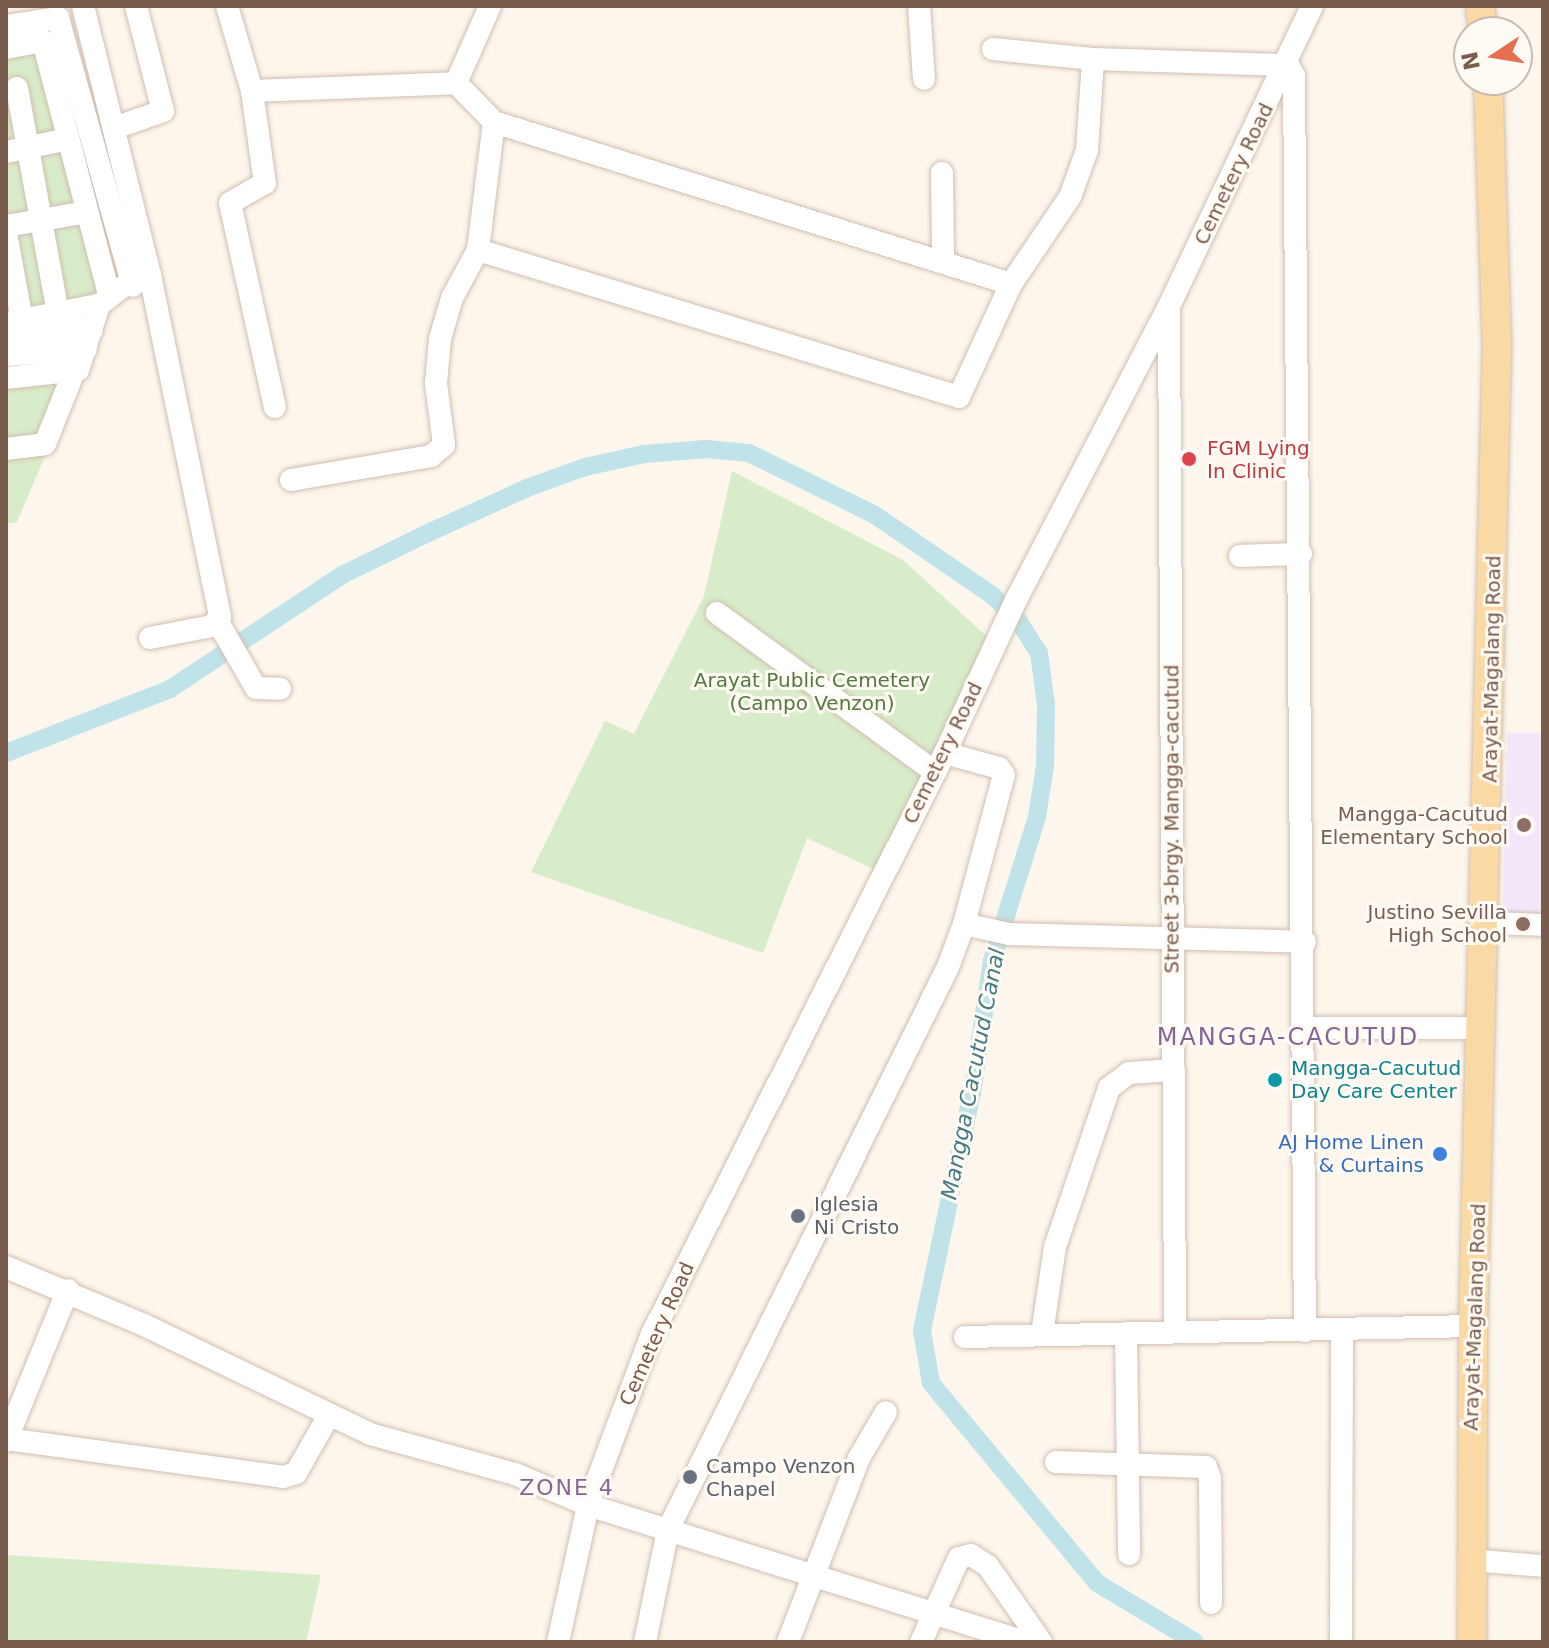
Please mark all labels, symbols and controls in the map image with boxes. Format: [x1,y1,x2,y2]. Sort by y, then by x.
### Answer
north arrow [1453,16,1533,96]
text: N [1457,49,1485,72]
street label: Cemetery Road [1189,99,1279,249]
place label: FGM Lying In Clinic [1207,436,1310,483]
marker: FGM Lying In Clinic [1178,448,1200,470]
street label: Arayat-Magalang Road [1478,555,1506,783]
street label: Street 3-brgy. Mangga-cacutud [1160,664,1184,974]
park label: Arayat Public Cemetery (Campo Venzon) [694,668,930,715]
street label: Cemetery Road [898,678,988,828]
place label: Mangga-Cacutud Elementary School [1320,802,1508,849]
marker: Mangga-Cacutud Elementary School [1515,816,1533,834]
place label: Justino Sevilla High School [1368,900,1507,947]
marker: Justino Sevilla High School [1514,915,1532,933]
water label: Mangga Cacutud Canal [936,946,1010,1202]
district label: MANGGA-CACUTUD [1157,1024,1419,1052]
place label: Mangga-Cacutud Day Care Center [1291,1056,1461,1103]
marker: Mangga-Cacutud Day Care Center [1266,1071,1284,1089]
place label: AJ Home Linen & Curtains [1278,1130,1424,1177]
marker: AJ Home Linen & Curtains [1431,1145,1449,1163]
place label: Iglesia Ni Cristo [814,1192,899,1239]
street label: Arayat-Magalang Road [1459,1203,1491,1431]
marker: Iglesia Ni Cristo [789,1207,807,1225]
street label: Cemetery Road [615,1258,699,1410]
place label: Campo Venzon Chapel [706,1454,856,1501]
marker: Campo Venzon Chapel [681,1468,699,1486]
district label: ZONE 4 [519,1475,615,1501]

